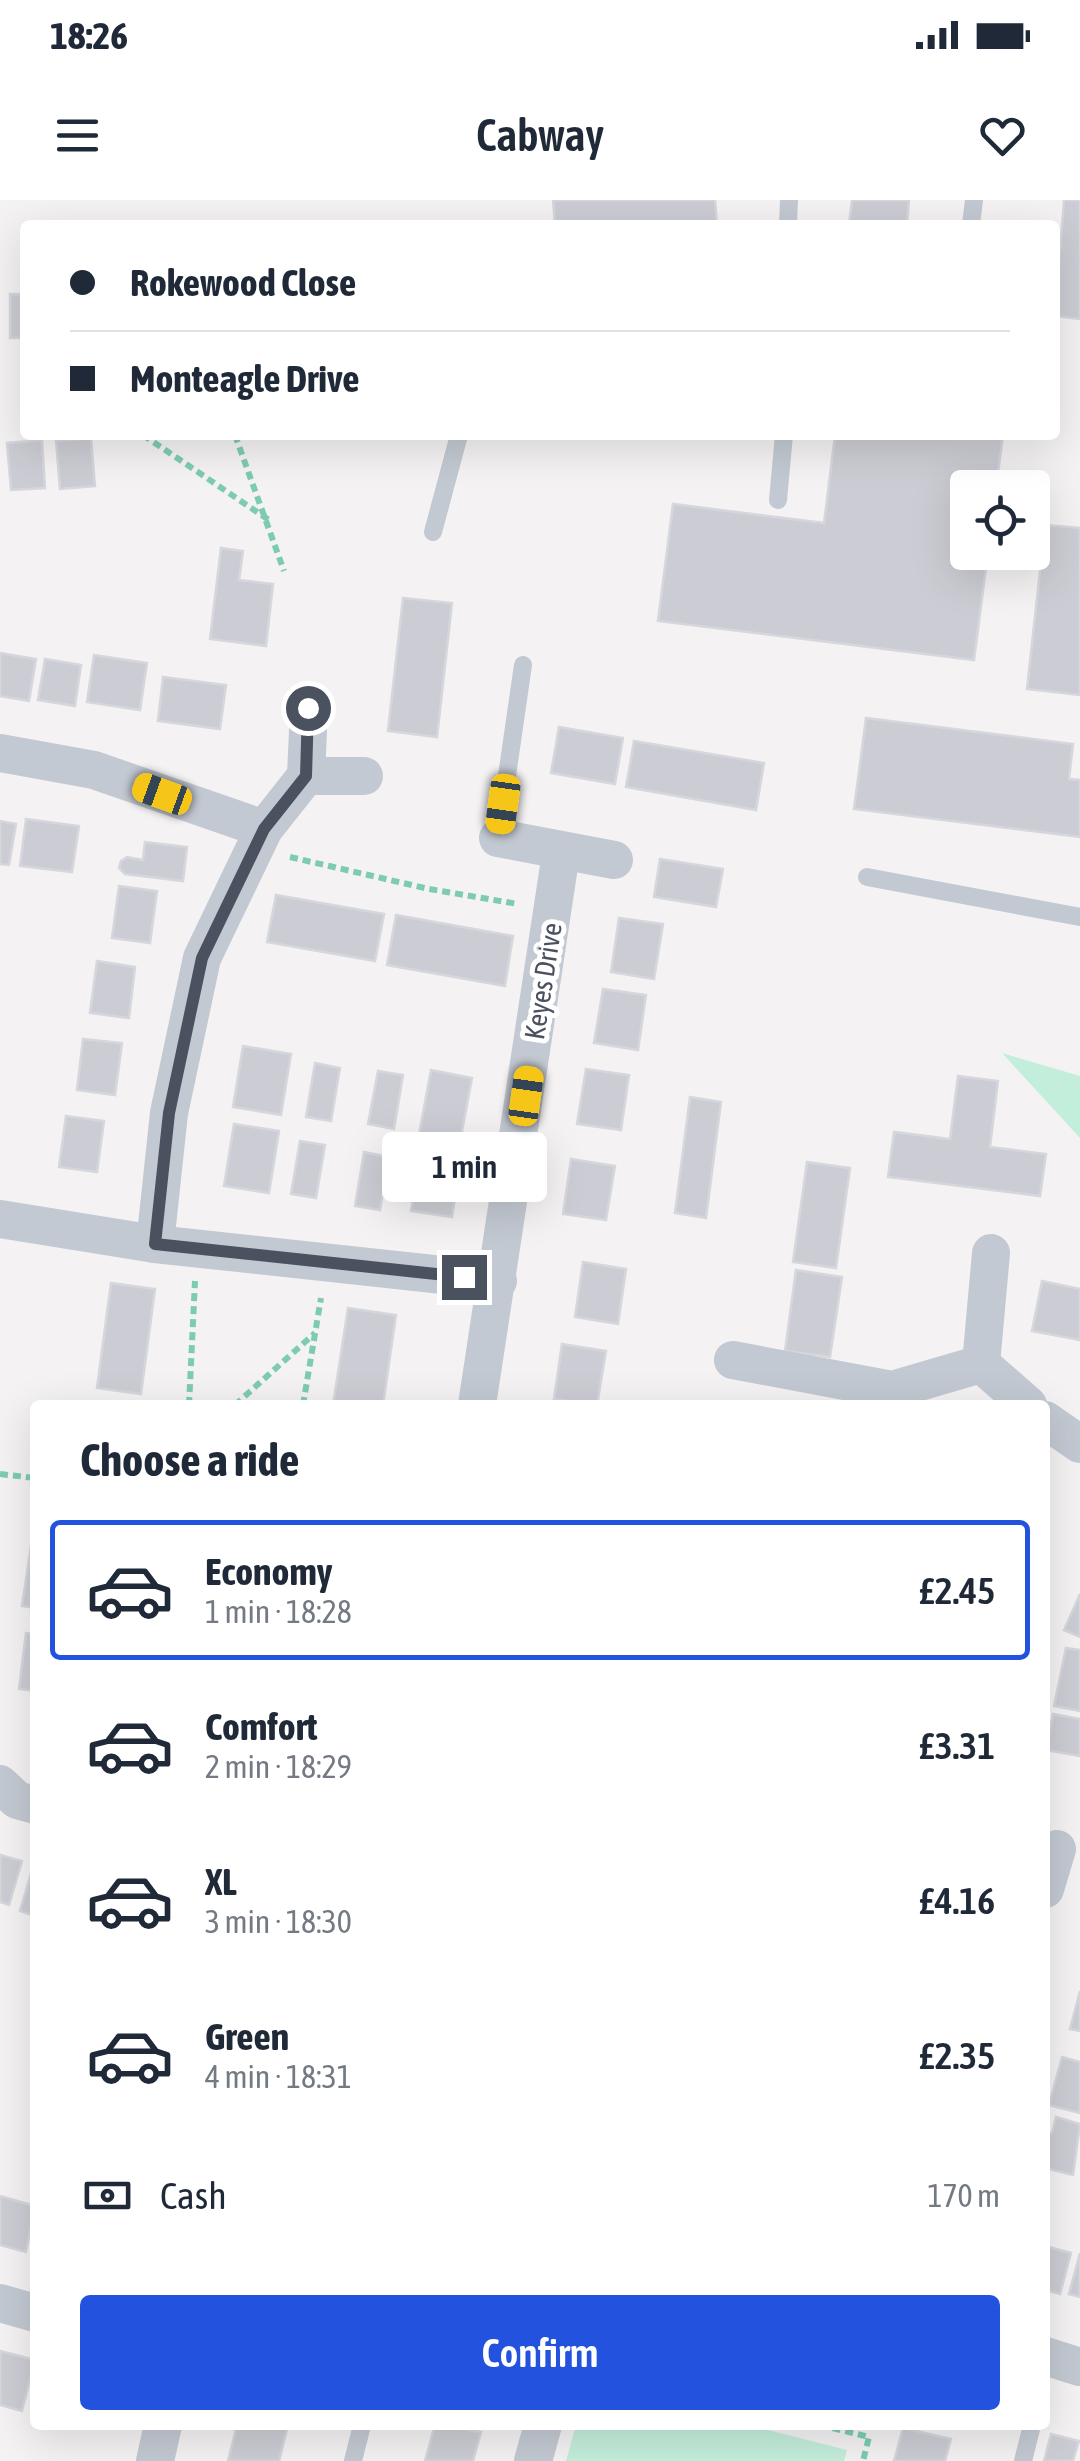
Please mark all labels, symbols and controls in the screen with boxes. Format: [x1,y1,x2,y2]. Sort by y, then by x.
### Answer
text: 18:26 [50,14,128,57]
icon: menu [50,108,105,163]
icon: heart [975,108,1030,163]
text: Cabway [476,109,604,161]
text: Rokewood Close [130,261,356,304]
text: Monteagle Drive [130,357,359,400]
map controls [950,470,1050,570]
button: locate [950,470,1050,570]
route start [286,686,331,731]
car [129,770,195,818]
car [484,772,522,836]
street label: Keyes Drive [518,920,568,1042]
car [507,1064,545,1128]
callout: 1 min [382,1132,546,1202]
text: 1 min [432,1148,497,1185]
route end [442,1255,487,1300]
text: Choose a ride [80,1434,299,1486]
icon: car [85,1545,175,1635]
text: Economy [205,1550,332,1593]
text: £2.45 [919,1569,995,1612]
text: 1 min · 18:28 [205,1593,352,1630]
icon: car [85,1700,175,1790]
text: Comfort [205,1705,317,1748]
text: £3.31 [919,1724,995,1767]
text: 2 min · 18:29 [205,1748,352,1785]
icon: car [85,1855,175,1945]
text: XL [205,1860,237,1903]
text: £4.16 [919,1879,995,1922]
text: 3 min · 18:30 [205,1903,352,1940]
icon: car [85,2010,175,2100]
text: Green [205,2015,289,2058]
text: £2.35 [919,2034,995,2077]
text: 4 min · 18:31 [205,2058,352,2095]
icon: cash [80,2168,135,2223]
text: Cash [160,2174,227,2217]
text: 170 m [927,2177,1000,2214]
button: Confirm [80,2295,1000,2410]

